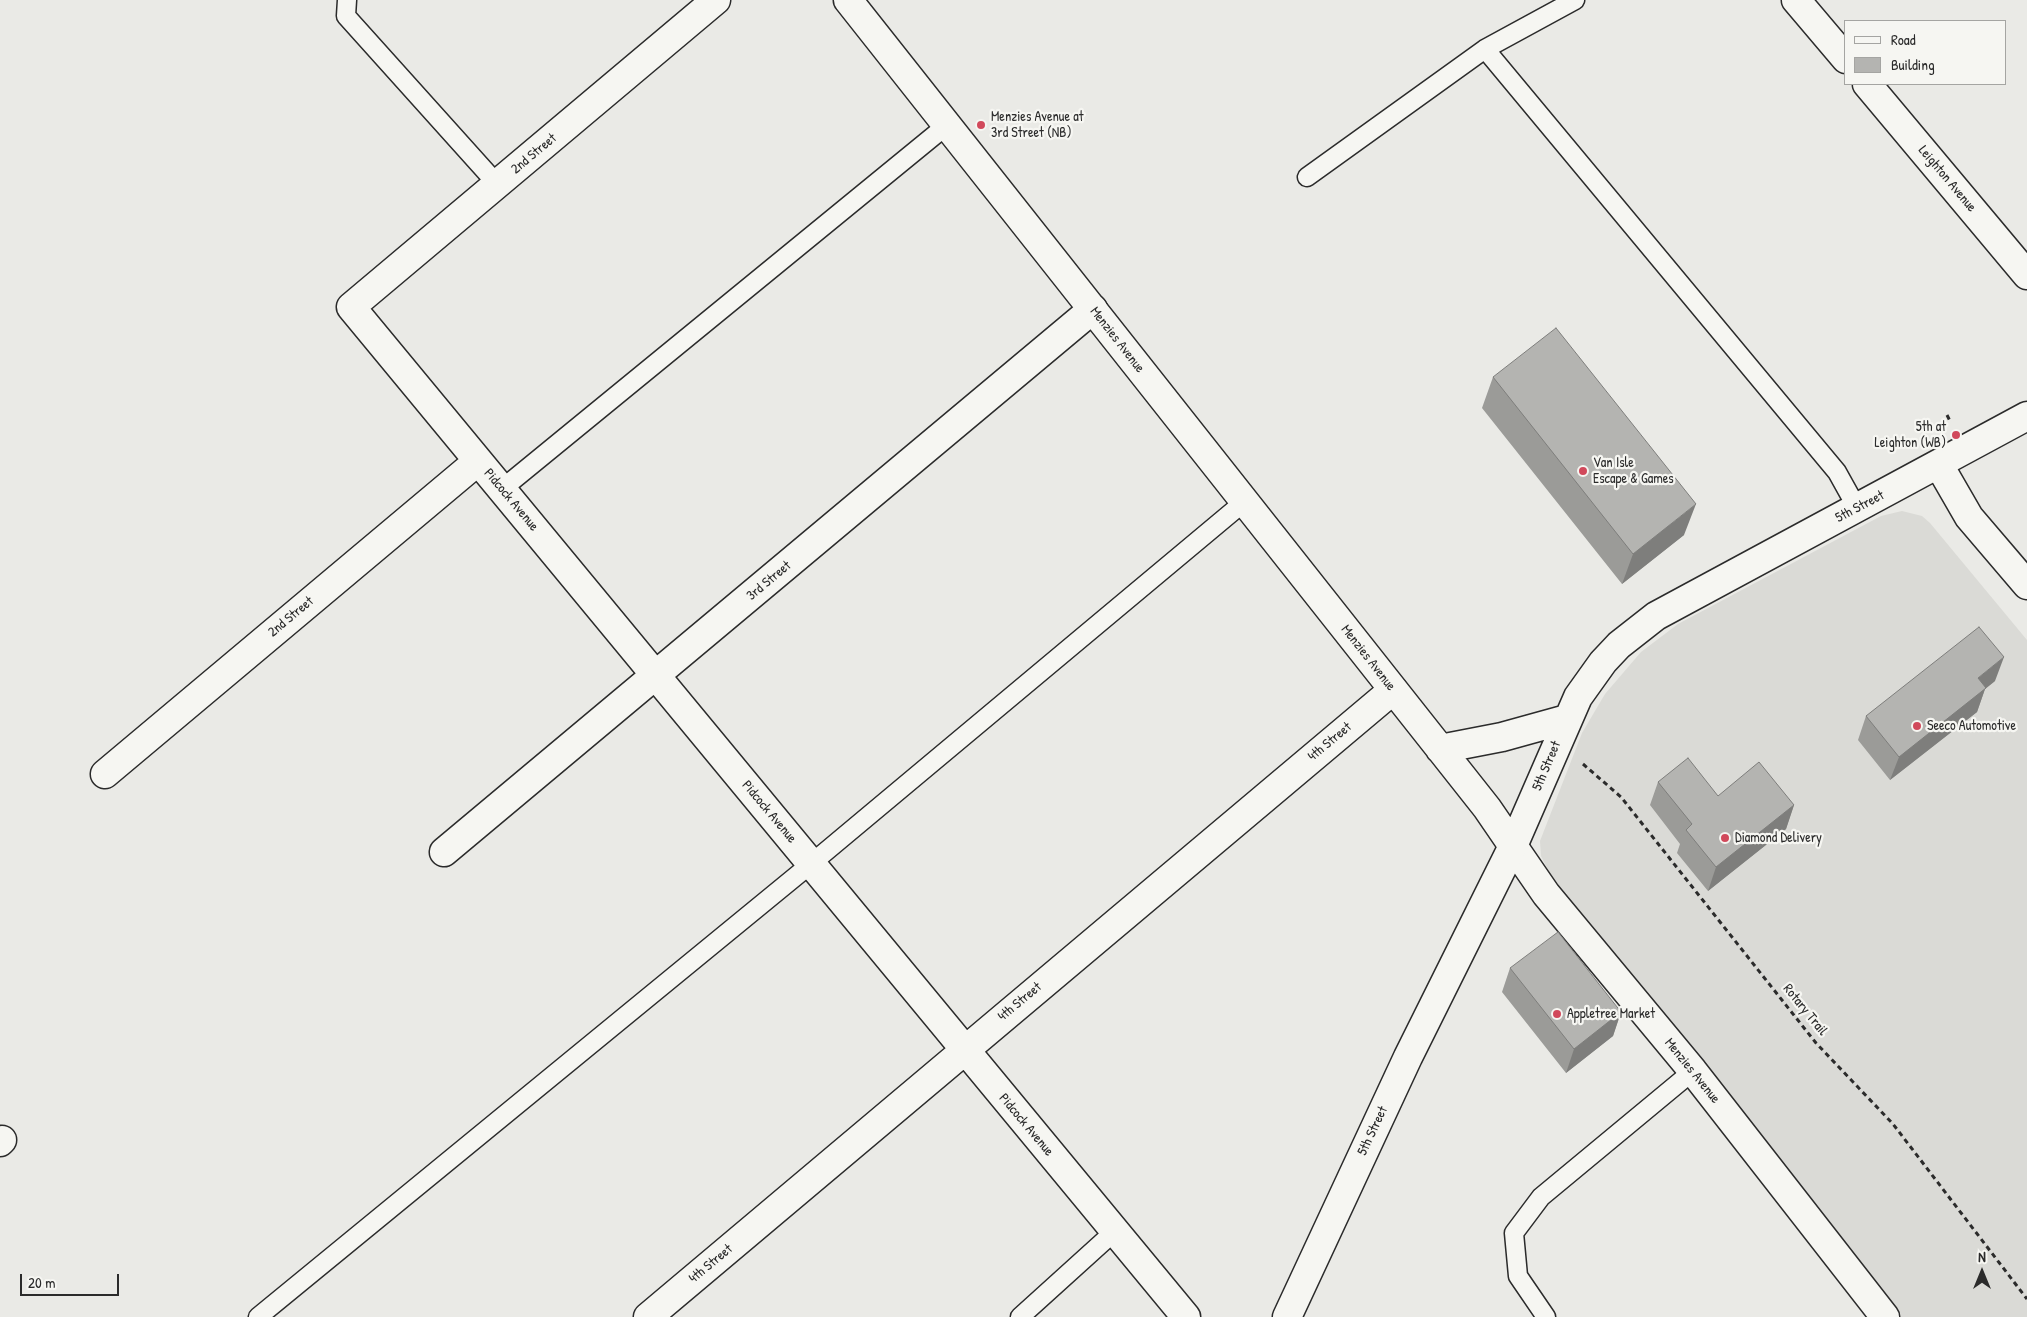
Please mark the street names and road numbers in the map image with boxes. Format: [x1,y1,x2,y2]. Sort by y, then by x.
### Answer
street label: 2nd Street [508,130,560,178]
street label: Leighton Avenue [1914,142,1980,216]
street label: Menzies Avenue [1086,304,1148,376]
street label: Pidcock Avenue [480,465,542,535]
street label: 5th Street [1833,487,1887,527]
street label: 3rd Street [743,558,795,604]
street label: 2nd Street [265,593,317,641]
street label: Menzies Avenue [1337,622,1399,694]
street label: 4th Street [1305,719,1355,765]
street label: 5th Street [1529,739,1565,793]
street label: Pidcock Avenue [738,777,800,847]
street label: 4th Street [995,979,1045,1025]
street label: Rotary Trail [1779,981,1831,1039]
street label: Menzies Avenue [1661,1035,1723,1107]
street label: Pidcock Avenue [995,1090,1057,1160]
street label: 5th Street [1354,1104,1392,1158]
street label: 4th Street [686,1241,736,1287]

